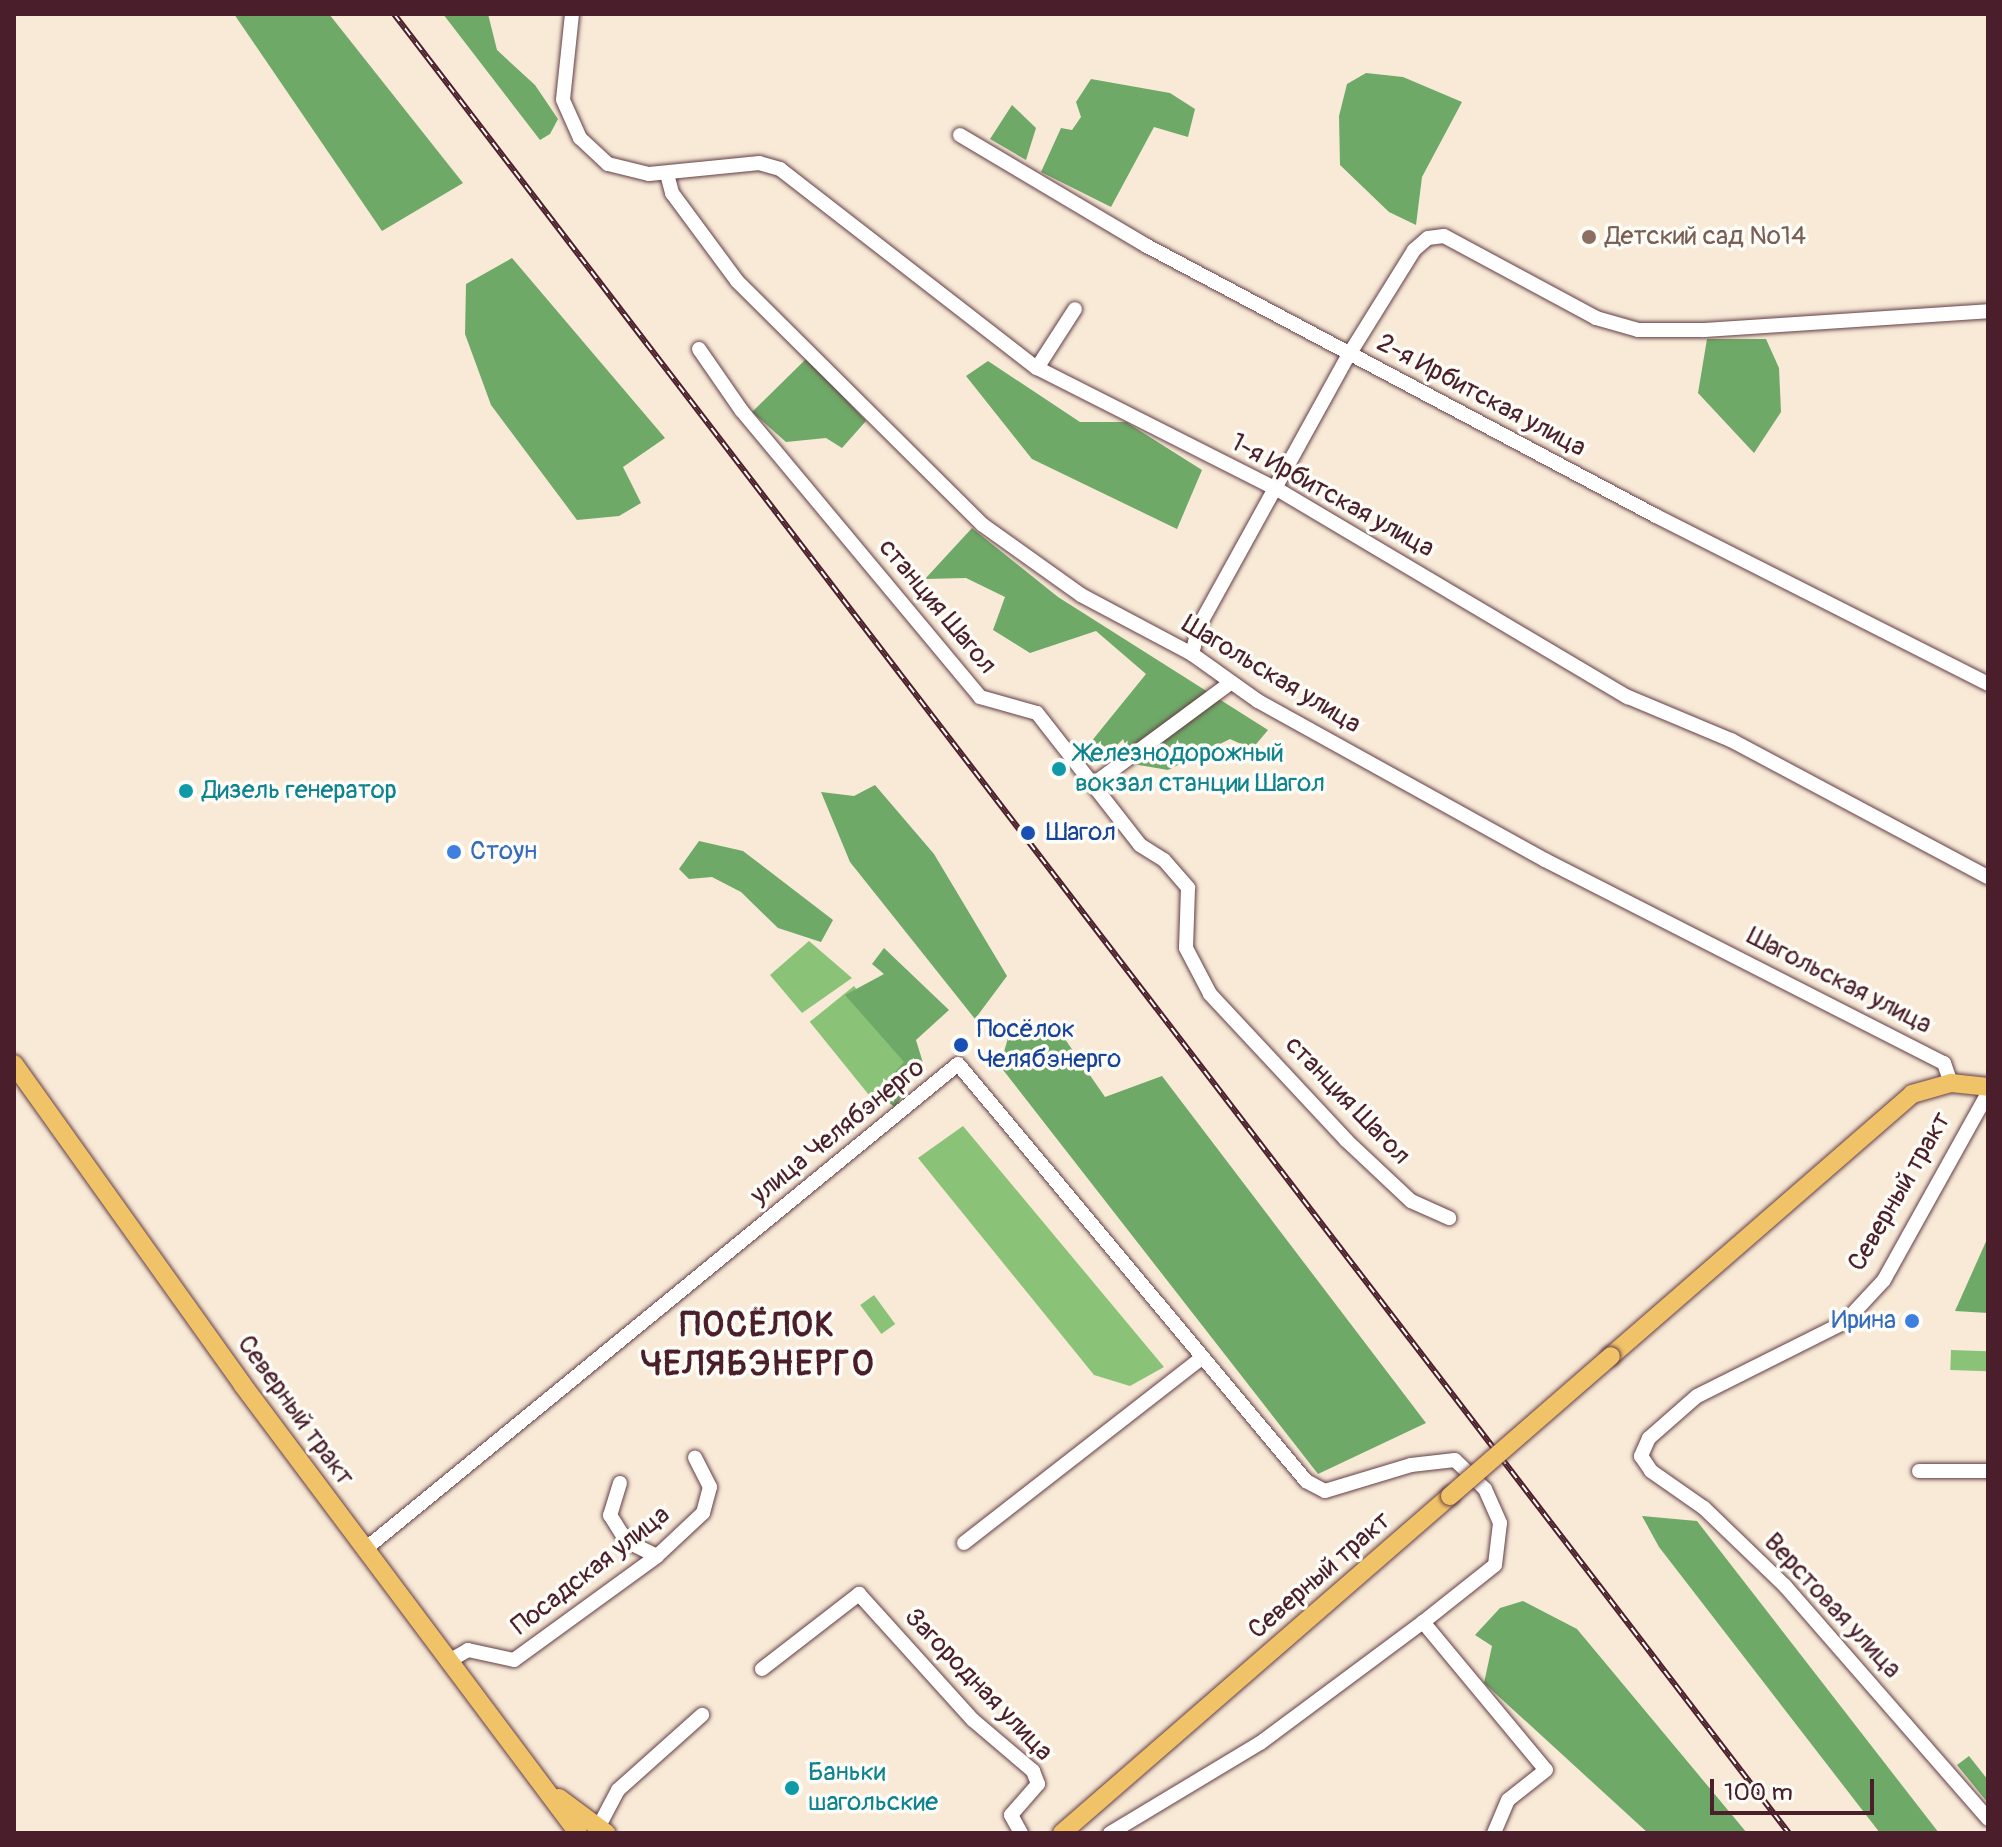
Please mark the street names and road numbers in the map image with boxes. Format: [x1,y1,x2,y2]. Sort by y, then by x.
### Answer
street label: 2-я Ирбитская улица [1371,328,1591,464]
street label: 1-я Ирбитская улица [1225,427,1439,565]
street label: станция Шагол [872,533,1002,681]
street label: Шагольская улица [1176,609,1366,741]
street label: Шагольская улица [1741,921,1937,1041]
street label: станция Шагол [1278,1030,1416,1172]
street label: улица Челябэнерго [745,1052,931,1212]
street label: Северный тракт [1842,1107,1958,1277]
street label: Северный тракт [230,1330,360,1492]
street label: Посадская улица [506,1500,676,1642]
street label: Северный тракт [1242,1506,1398,1646]
street label: Верстовая улица [1757,1527,1907,1685]
street label: Загородная улица [897,1602,1059,1768]

